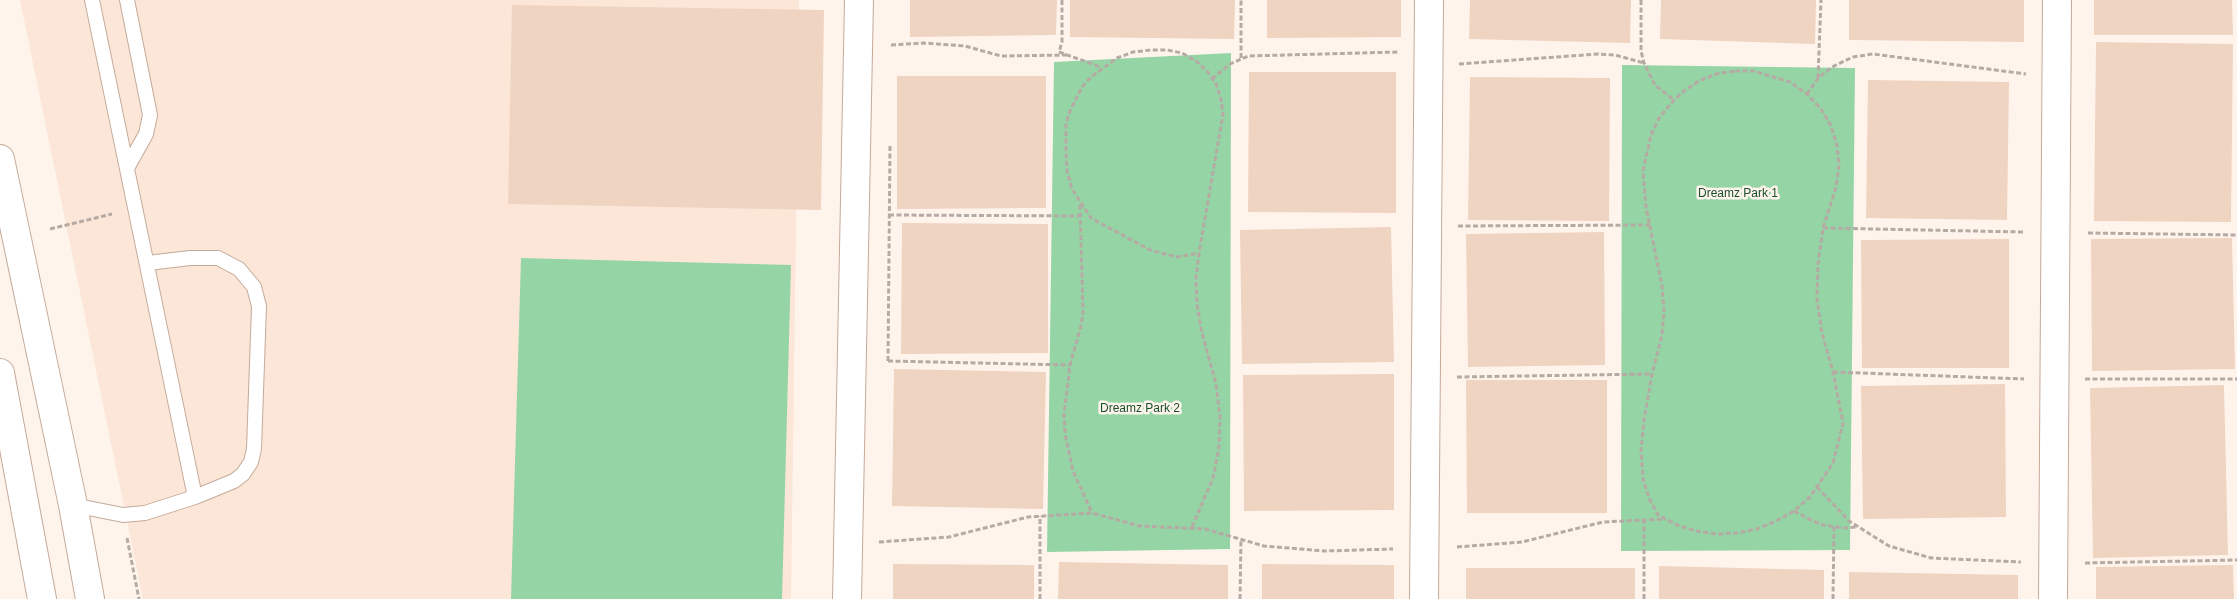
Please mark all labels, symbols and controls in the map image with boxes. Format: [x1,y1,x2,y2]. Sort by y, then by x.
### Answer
park label: Dreamz Park 1 [1698,187,1778,201]
park label: Dreamz Park 2 [1100,402,1180,416]

